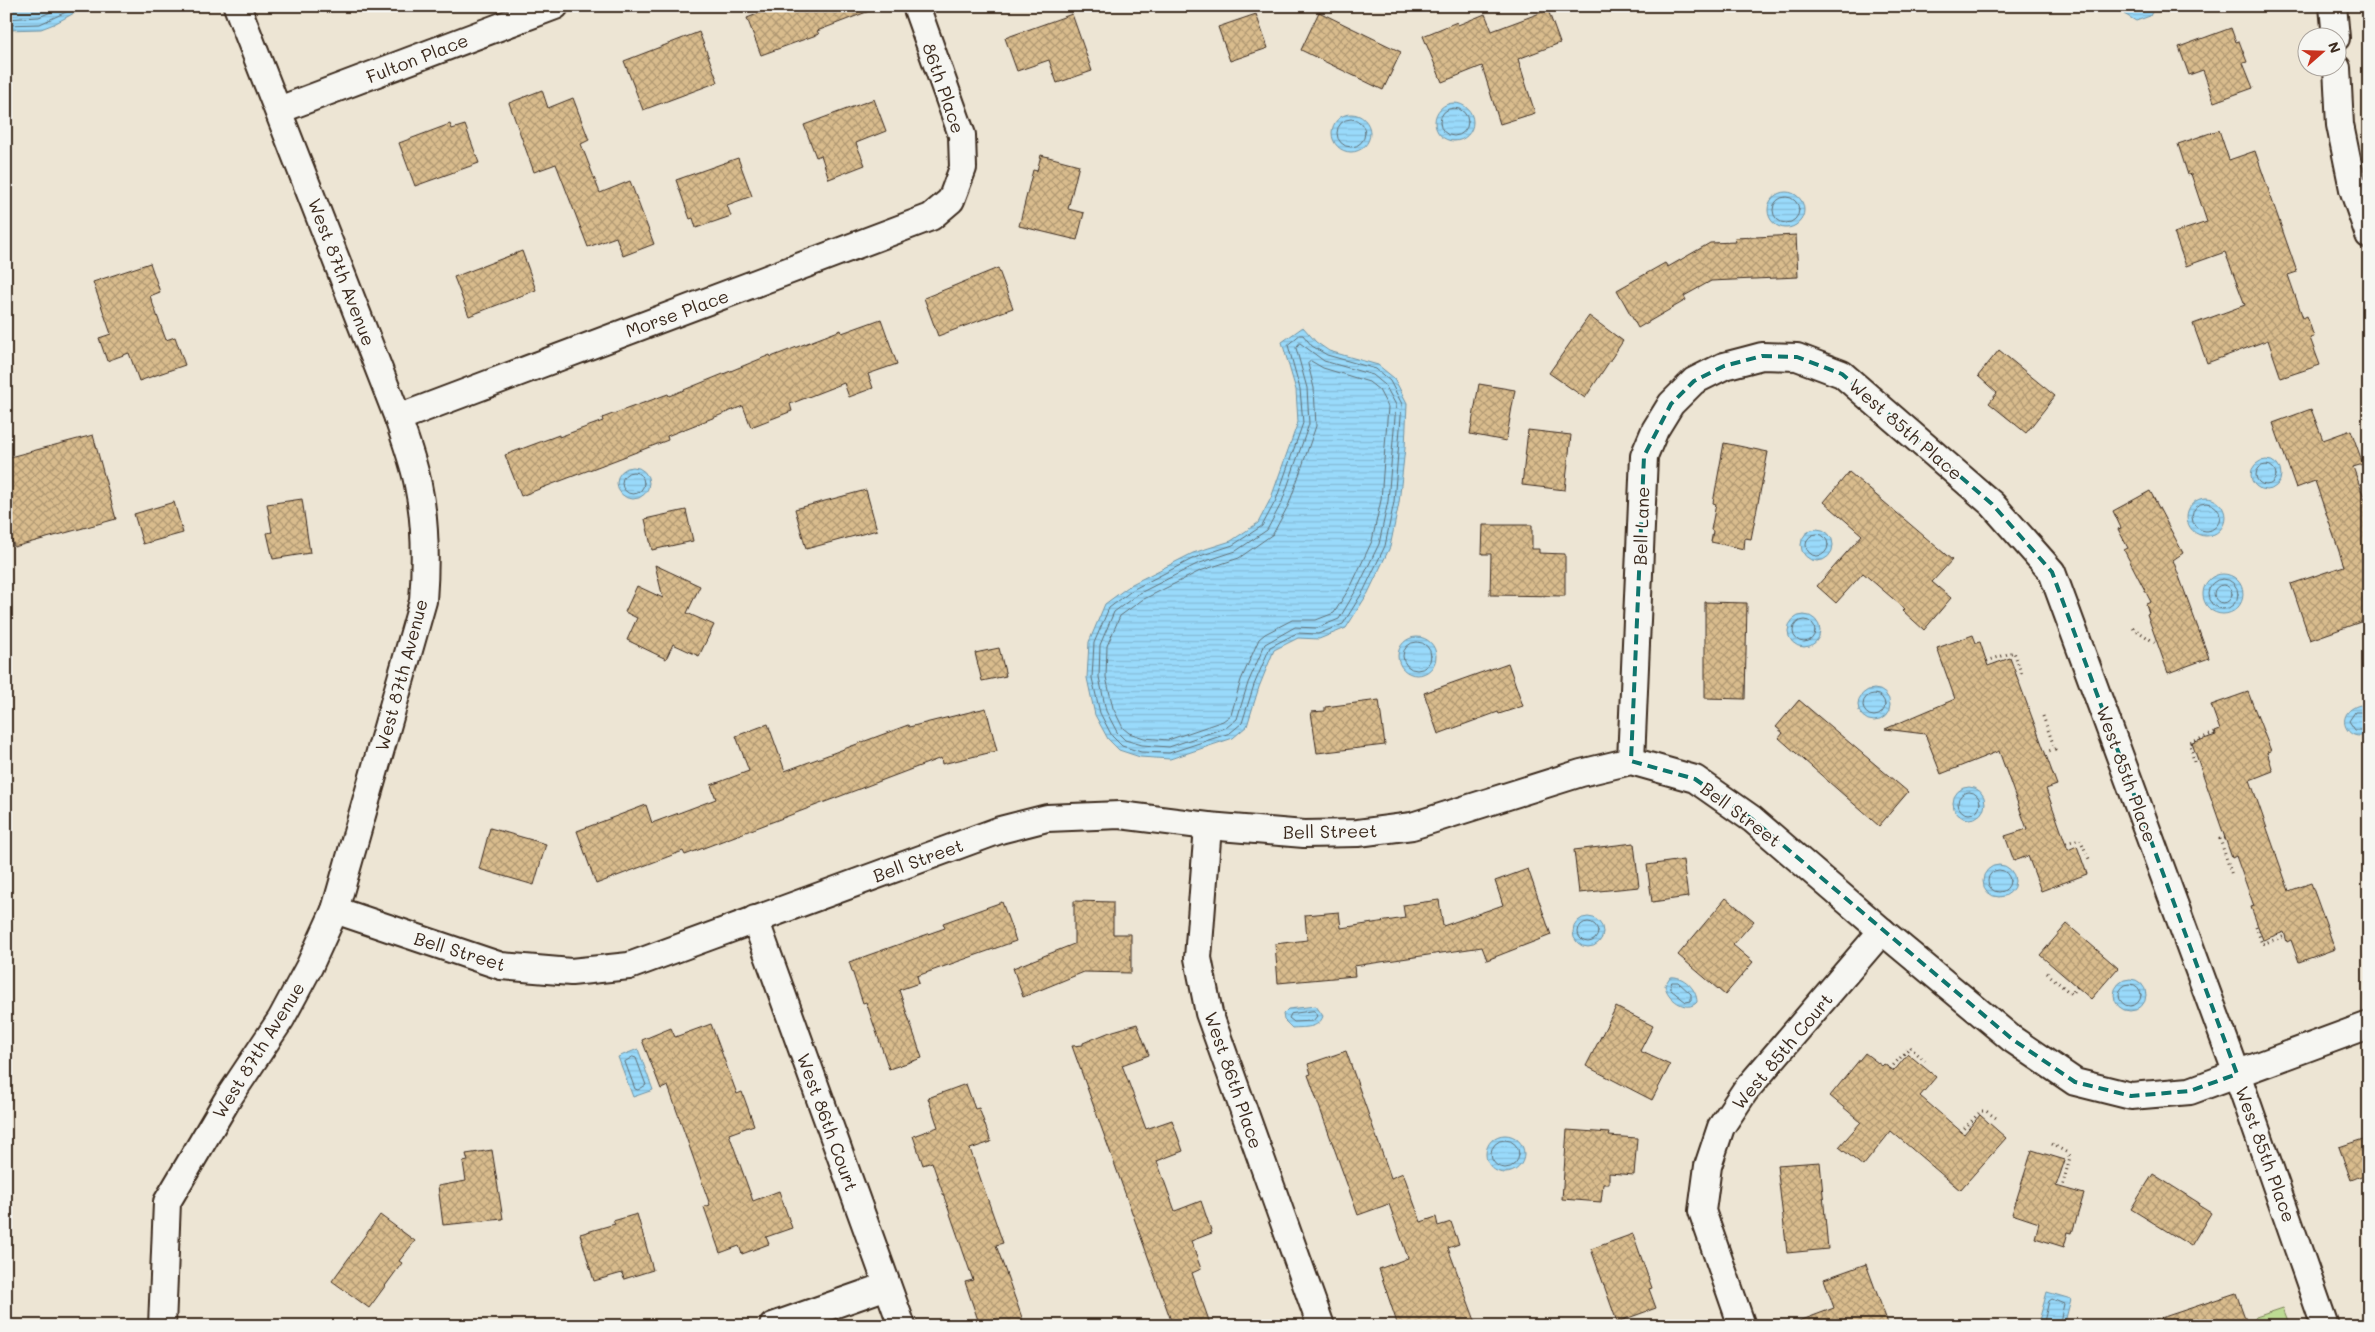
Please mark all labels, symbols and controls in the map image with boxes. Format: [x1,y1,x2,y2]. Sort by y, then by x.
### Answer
street label: Fulton Place [363,28,471,88]
north arrow [2298,28,2348,78]
text: N [2324,39,2345,56]
street label: 86th Place [917,40,971,136]
street label: West 87th Avenue [303,195,381,349]
street label: Morse Place [622,283,732,343]
street label: West 85th Place [1844,373,1968,485]
street label: Bell Lane [1628,486,1654,566]
street label: West 87th Avenue [369,596,433,754]
street label: West 85th Place [2091,703,2163,845]
street label: Bell Street [1696,776,1786,852]
street label: Bell Street [1283,818,1377,844]
street label: Bell Street [870,833,966,887]
street label: Bell Street [411,926,509,976]
street label: West 87th Avenue [206,977,310,1123]
street label: West 85th Court [1726,988,1838,1114]
street label: West 86th Place [1199,1008,1269,1152]
street label: West 86th Court [792,1050,864,1194]
street label: West 85th Place [2230,1083,2302,1225]

